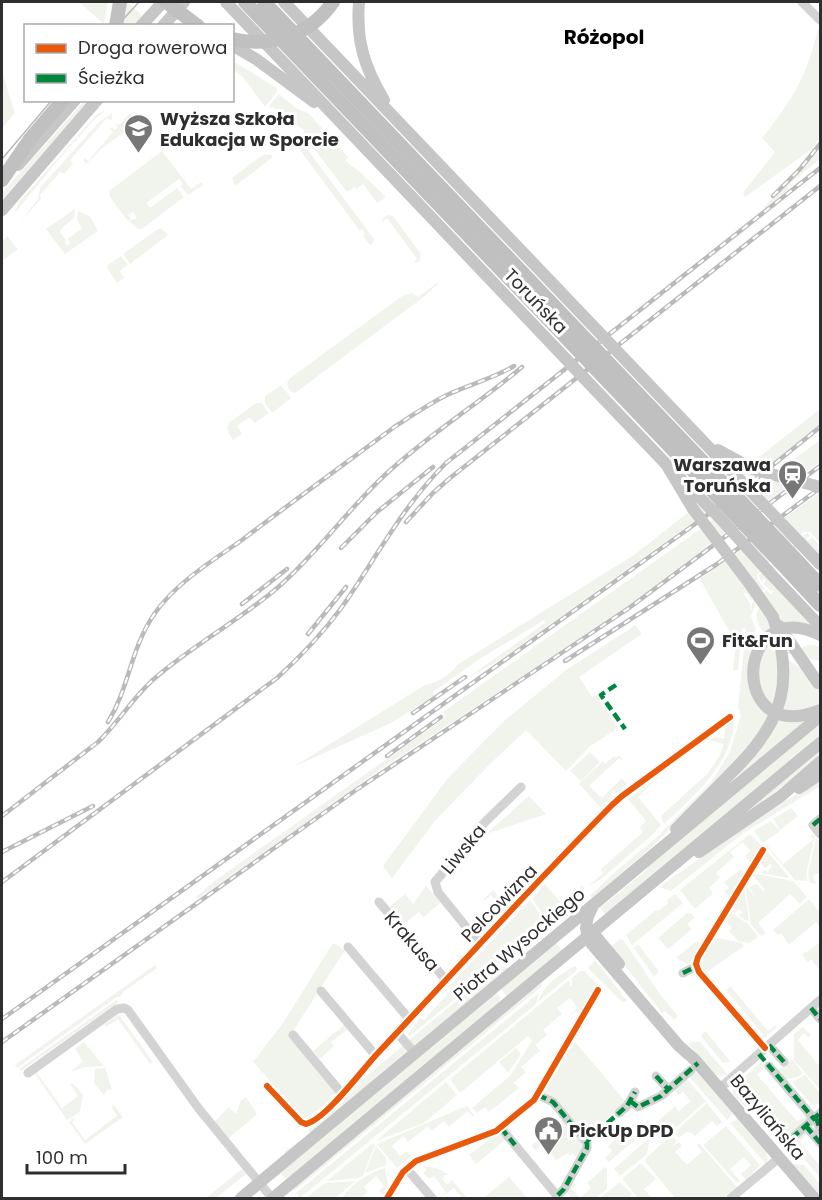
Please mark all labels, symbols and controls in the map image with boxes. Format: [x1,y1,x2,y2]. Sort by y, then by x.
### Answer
district label: Różopol [564,23,644,51]
legend [24,24,234,102]
text: Droga rowerowa [78,35,227,60]
text: Ścieżka [78,65,145,90]
place label: Wyższa Szkoła Edukacja w Sporcie [160,106,339,152]
school or university icon: Wyższa Szkoła Edukacja w Sporcie [123,112,155,154]
street label: Toruńska [499,263,573,339]
place label: Warszawa Toruńska [673,452,771,498]
station icon: Warszawa Toruńska [776,458,808,500]
sports icon: Fit&Fun [685,624,717,666]
place label: Fit&Fun [722,628,793,653]
street label: Liwska [435,819,491,879]
street label: Pelcowizna [455,859,543,947]
street label: Piotra Wysockiego [448,881,590,1007]
street label: Krakusa [379,906,445,976]
street label: Bazyliańska [725,1069,811,1165]
public building icon: PickUp DPD [532,1114,564,1156]
place label: PickUp DPD [569,1118,674,1143]
scale bar [27,1137,124,1175]
text: 100 m [36,1145,88,1170]

